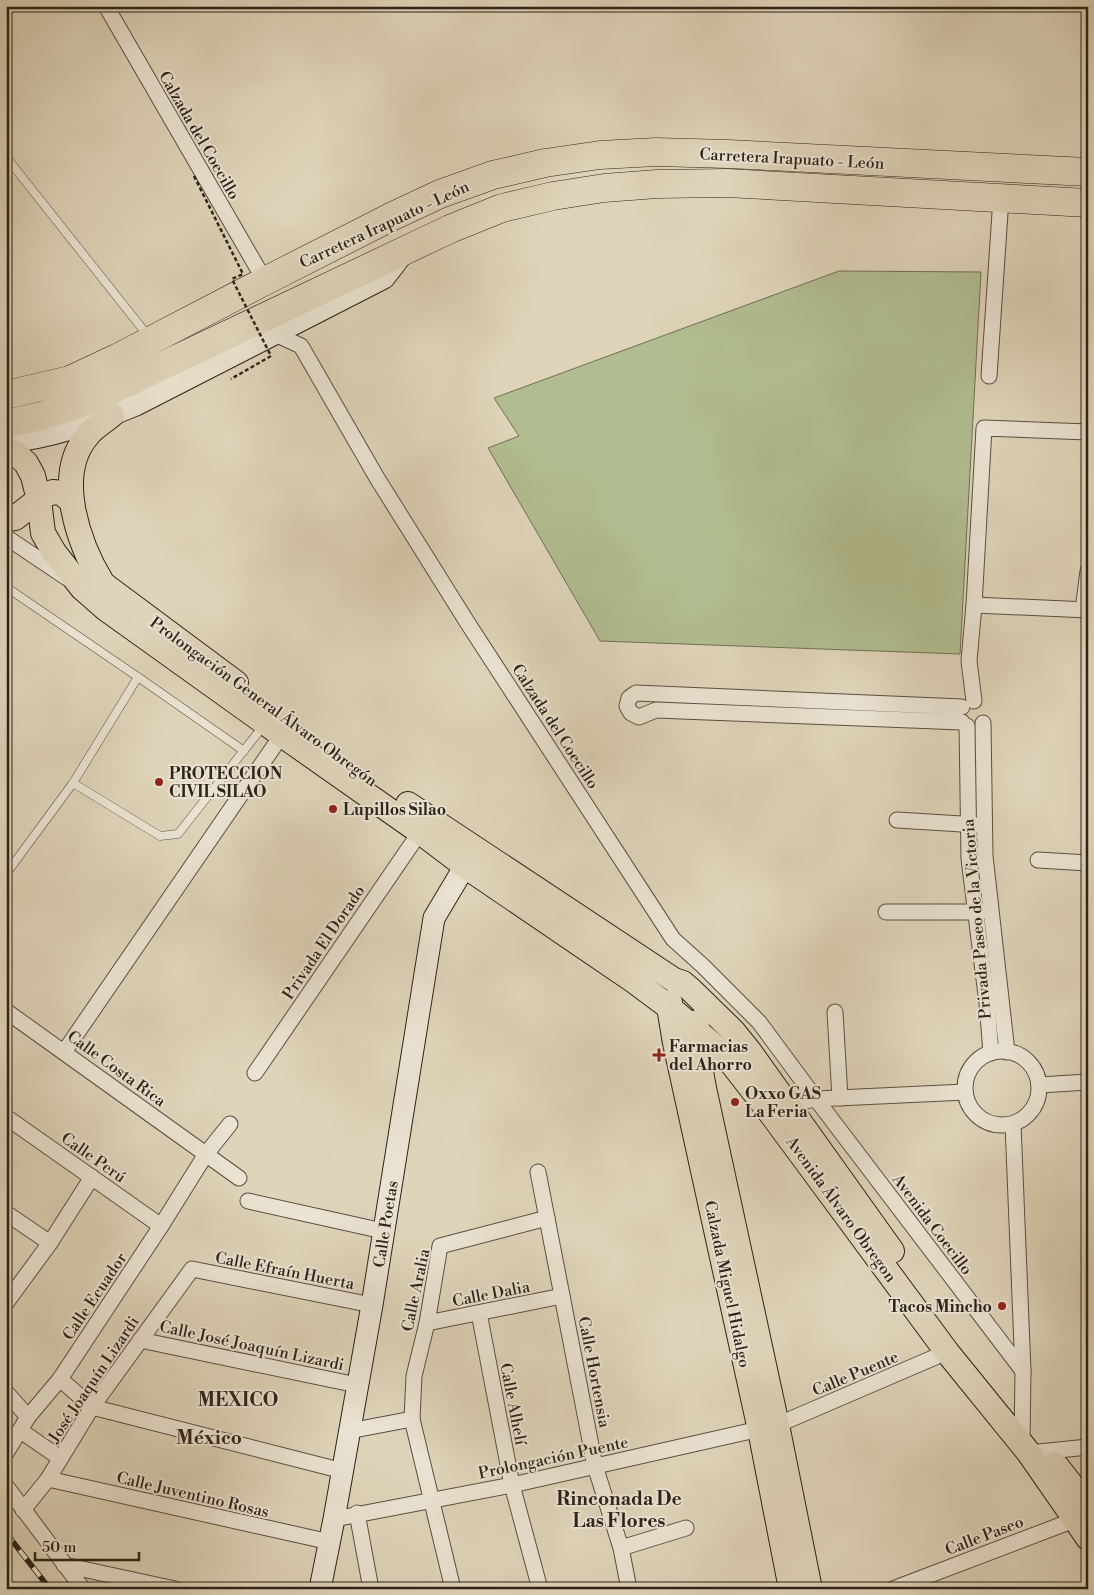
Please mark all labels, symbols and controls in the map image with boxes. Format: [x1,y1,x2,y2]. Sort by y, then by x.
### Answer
street label: Calzada del Coecillo [154,68,244,203]
street label: Carretera Irapuato - León [699,144,885,174]
street label: Carretera Irapuato - León [296,177,473,273]
street label: Prolongación General Álvaro Obregón [146,611,383,791]
street label: Calzada del Coecillo [507,660,603,793]
place label: PROTECCION CIVIL SILAO [169,764,283,802]
marker: PROTECCION CIVIL SILAO [153,776,165,788]
place label: Lupillos Silao [343,800,446,820]
marker: Lupillos Silao [327,803,339,815]
street label: Privada Paseo de la Victoria [958,817,996,1020]
street label: Privada El Dorado [278,882,369,1003]
street label: Calle Costa Rica [63,1026,170,1112]
place label: Farmacias del Ahorro [669,1037,752,1075]
marker: Farmacias del Ahorro [653,1049,665,1061]
place label: Oxxo GAS La Feria [745,1084,821,1122]
marker: Oxxo GAS La Feria [729,1096,741,1108]
street label: Calle Perú [57,1128,130,1187]
street label: Avenida Álvaro Obregon [781,1131,903,1287]
street label: Avenida Coecillo [887,1169,977,1279]
street label: Calle Poetas [369,1179,403,1269]
street label: Calzada Miguel Hidalgo [700,1199,755,1370]
street label: Calle Aralia [397,1246,435,1333]
street label: Calle Efraín Huerta [214,1248,357,1294]
street label: Calle Ecuador [58,1249,131,1344]
street label: Calle Dalia [451,1276,533,1311]
place label: Tacos Mincho [888,1297,992,1317]
marker: Tacos Mincho [996,1300,1008,1312]
street label: José Joaquín Lizardi [44,1313,144,1447]
street label: Calle Hortensia [573,1315,615,1430]
street label: Calle José Joaquín Lizardi [158,1317,346,1375]
street label: Calle Puente [809,1347,901,1401]
street label: Calle Alhelí [495,1361,531,1448]
district label: MEXICO [198,1388,278,1412]
district label: México [176,1426,242,1450]
street label: Prolongación Puente [476,1432,630,1484]
street label: Calle Juventino Rosas [115,1468,271,1522]
district label: Rinconada De Las Flores [556,1487,682,1533]
street label: Calle Paseo [942,1512,1026,1560]
scale bar [35,1530,139,1562]
text: 50 m [42,1538,76,1557]

